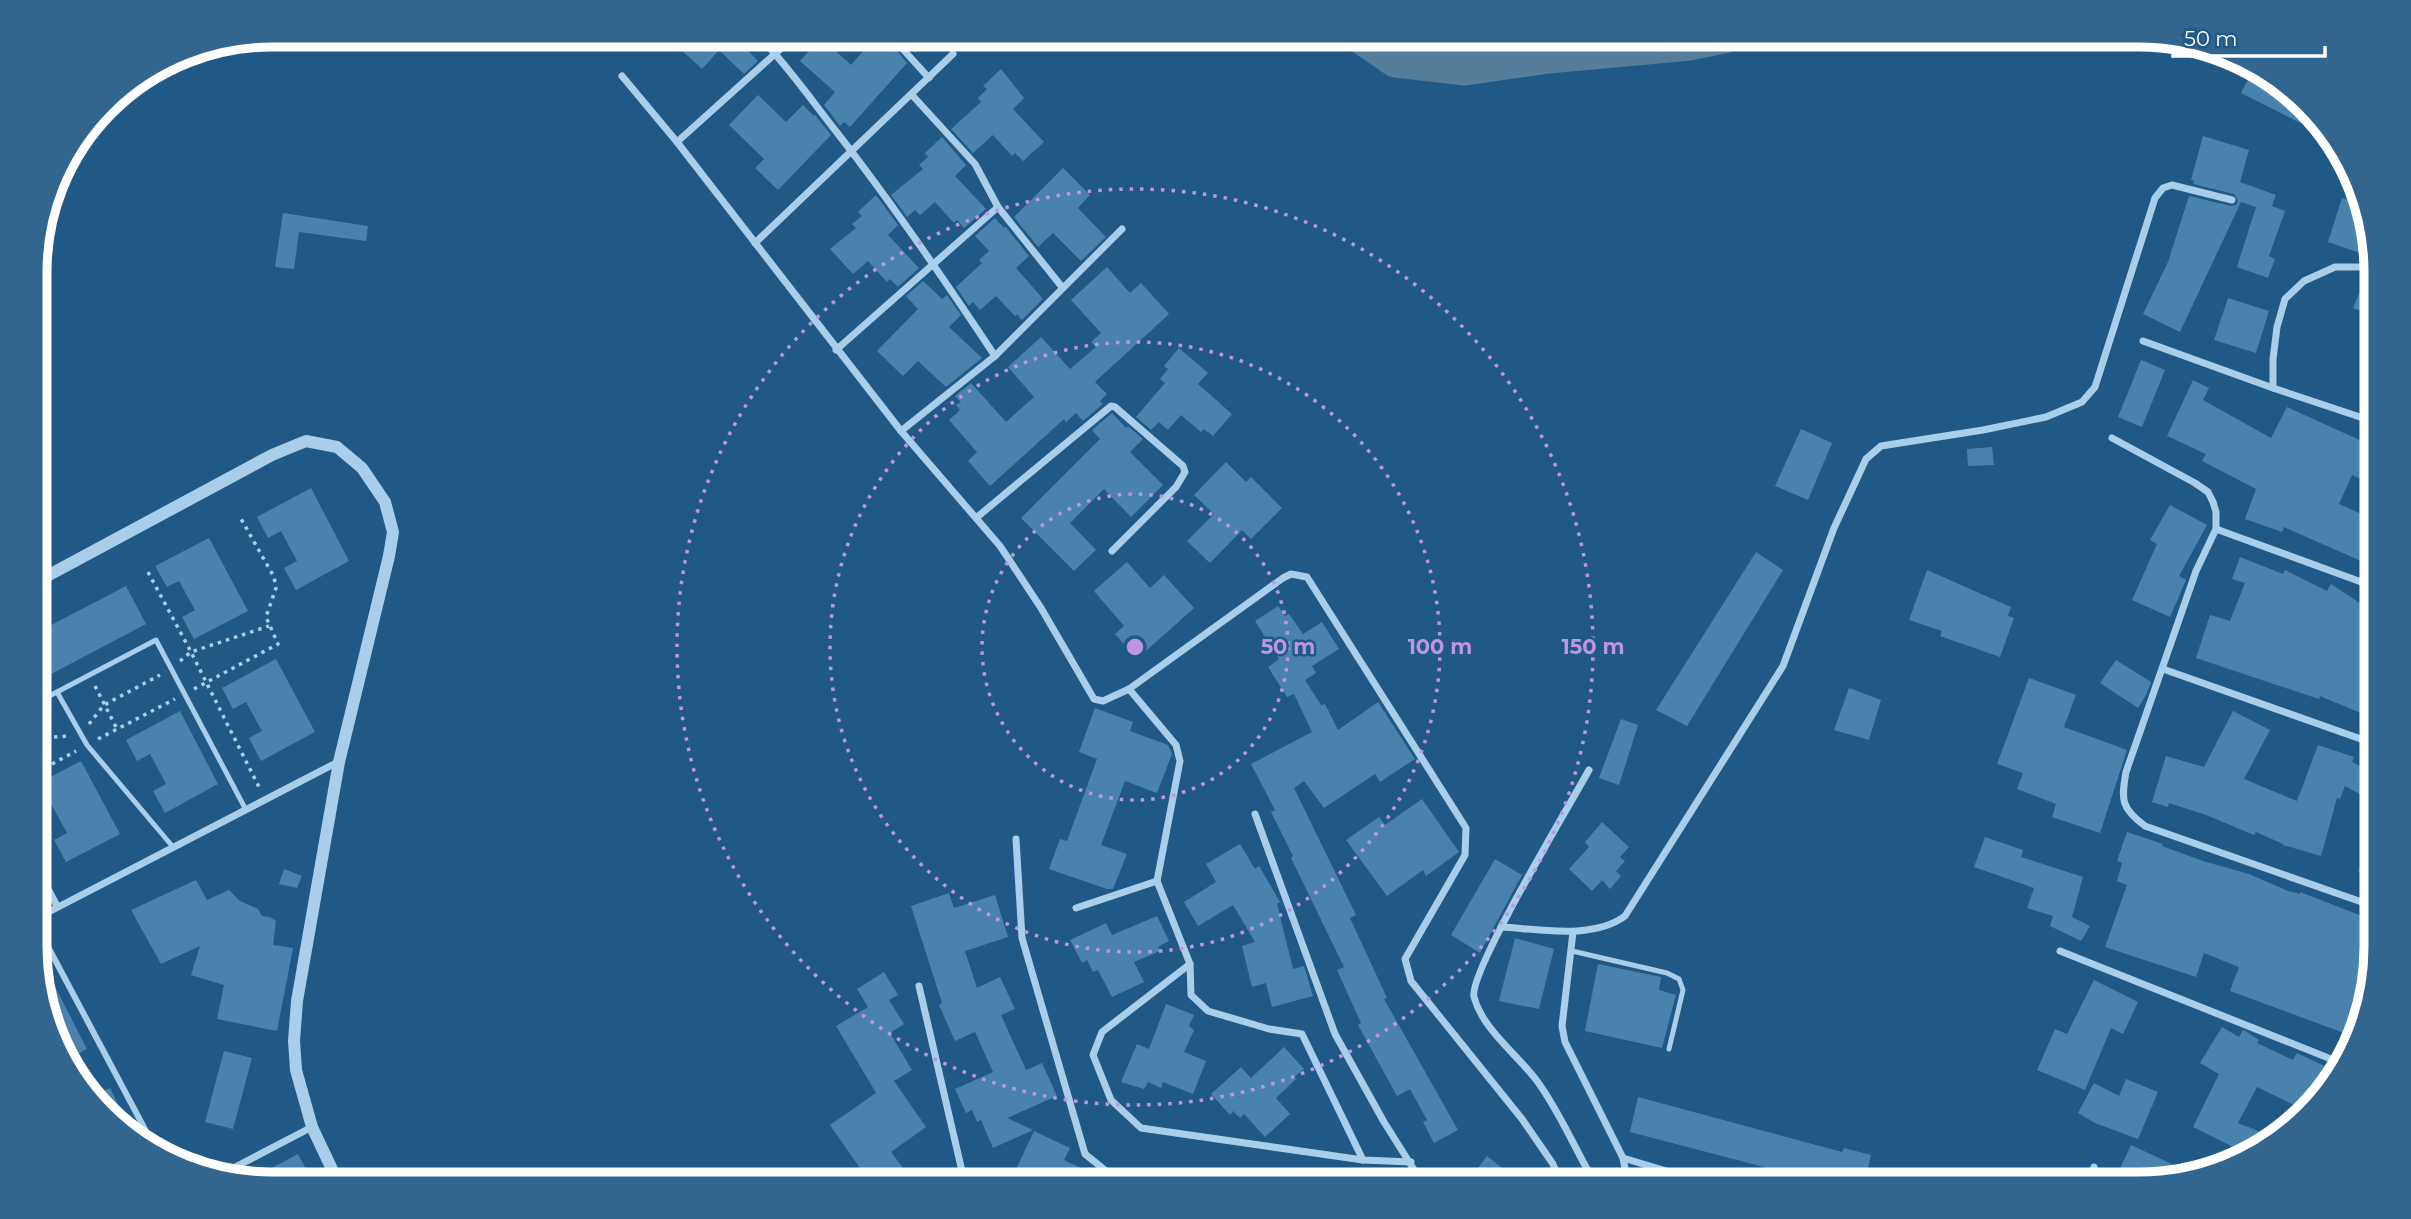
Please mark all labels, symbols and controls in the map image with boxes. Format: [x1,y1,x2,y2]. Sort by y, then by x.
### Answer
scale bar [2173,14,2325,58]
text: 50 m [2184,26,2238,51]
text: 50 m [1261,634,1315,659]
text: 100 m [1408,634,1472,659]
text: 150 m [1562,634,1624,659]
centre of rings [1123,635,1147,659]

